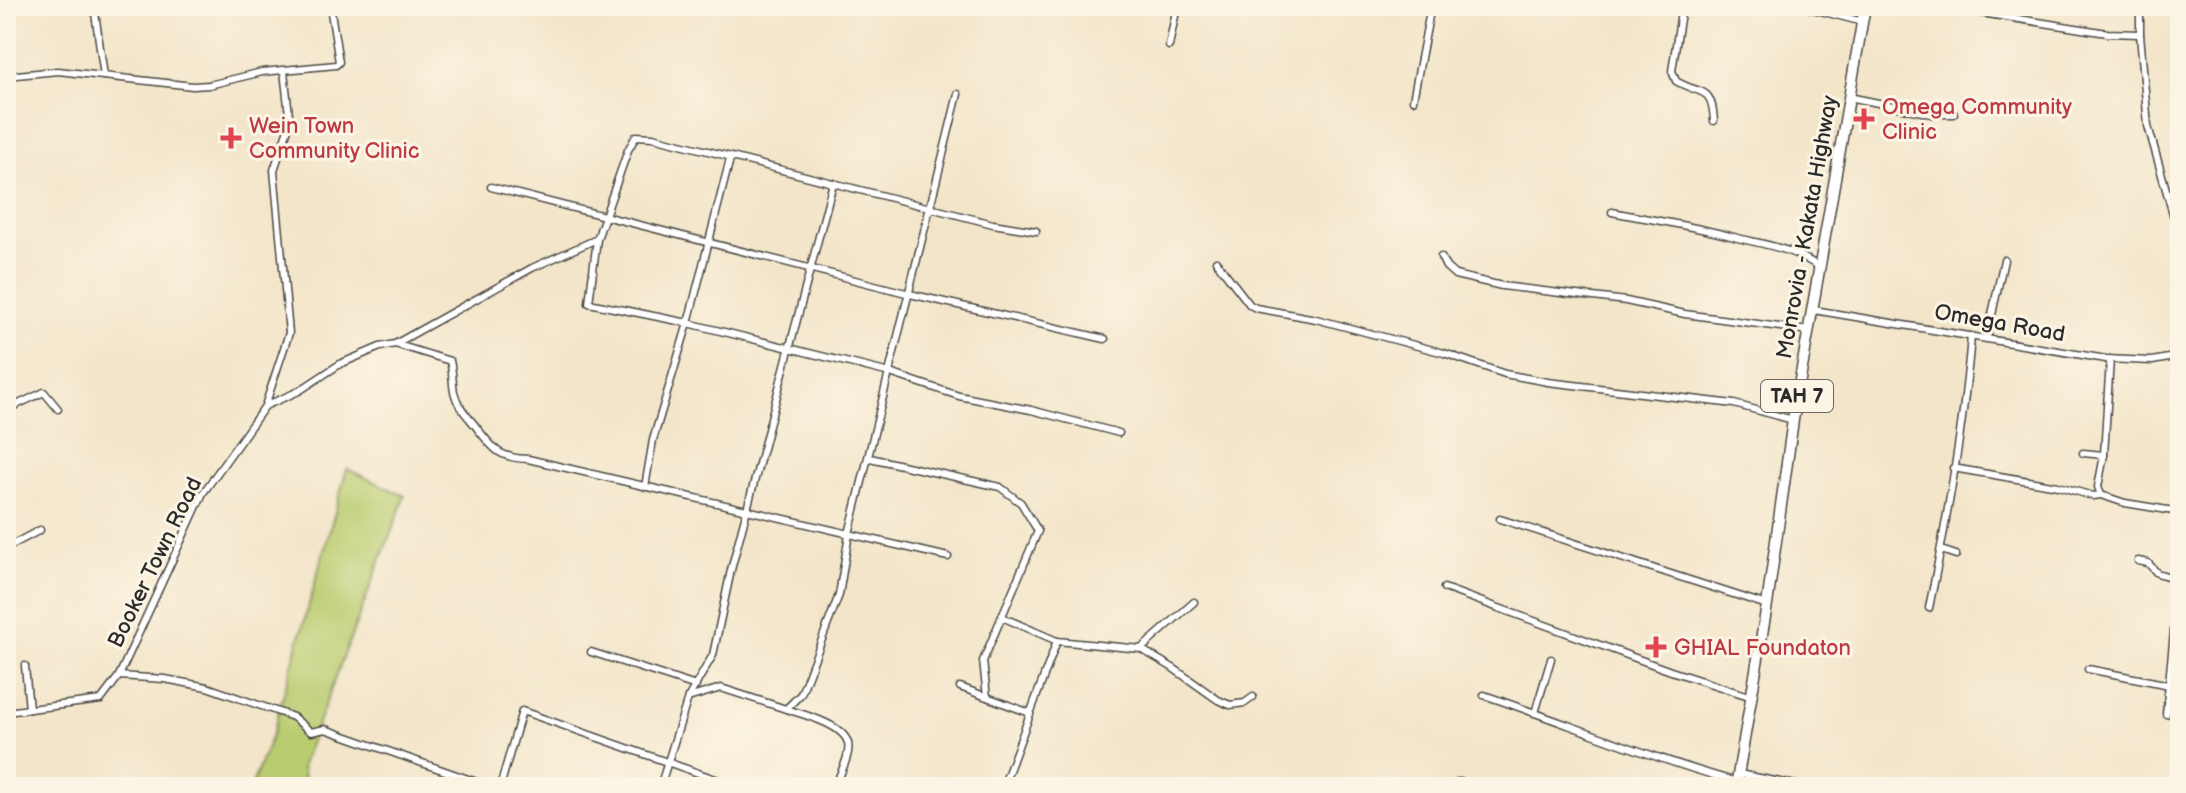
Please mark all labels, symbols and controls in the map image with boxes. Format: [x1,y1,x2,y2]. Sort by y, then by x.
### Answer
street label: Monrovia - Kakata Highway [1771,94,1844,361]
place label: Omega Community Clinic [1882,94,2072,146]
marker: Omega Community Clinic [1853,108,1875,130]
place label: Wein Town Community Clinic [249,113,419,165]
marker: Wein Town Community Clinic [220,127,242,149]
street label: Omega Road [1932,299,2067,348]
road number: TAH 7 [1761,380,1833,412]
street label: Booker Town Road [102,473,208,652]
place label: GHIAL Foundaton [1674,635,1851,662]
marker: GHIAL Foundaton [1645,636,1667,658]

